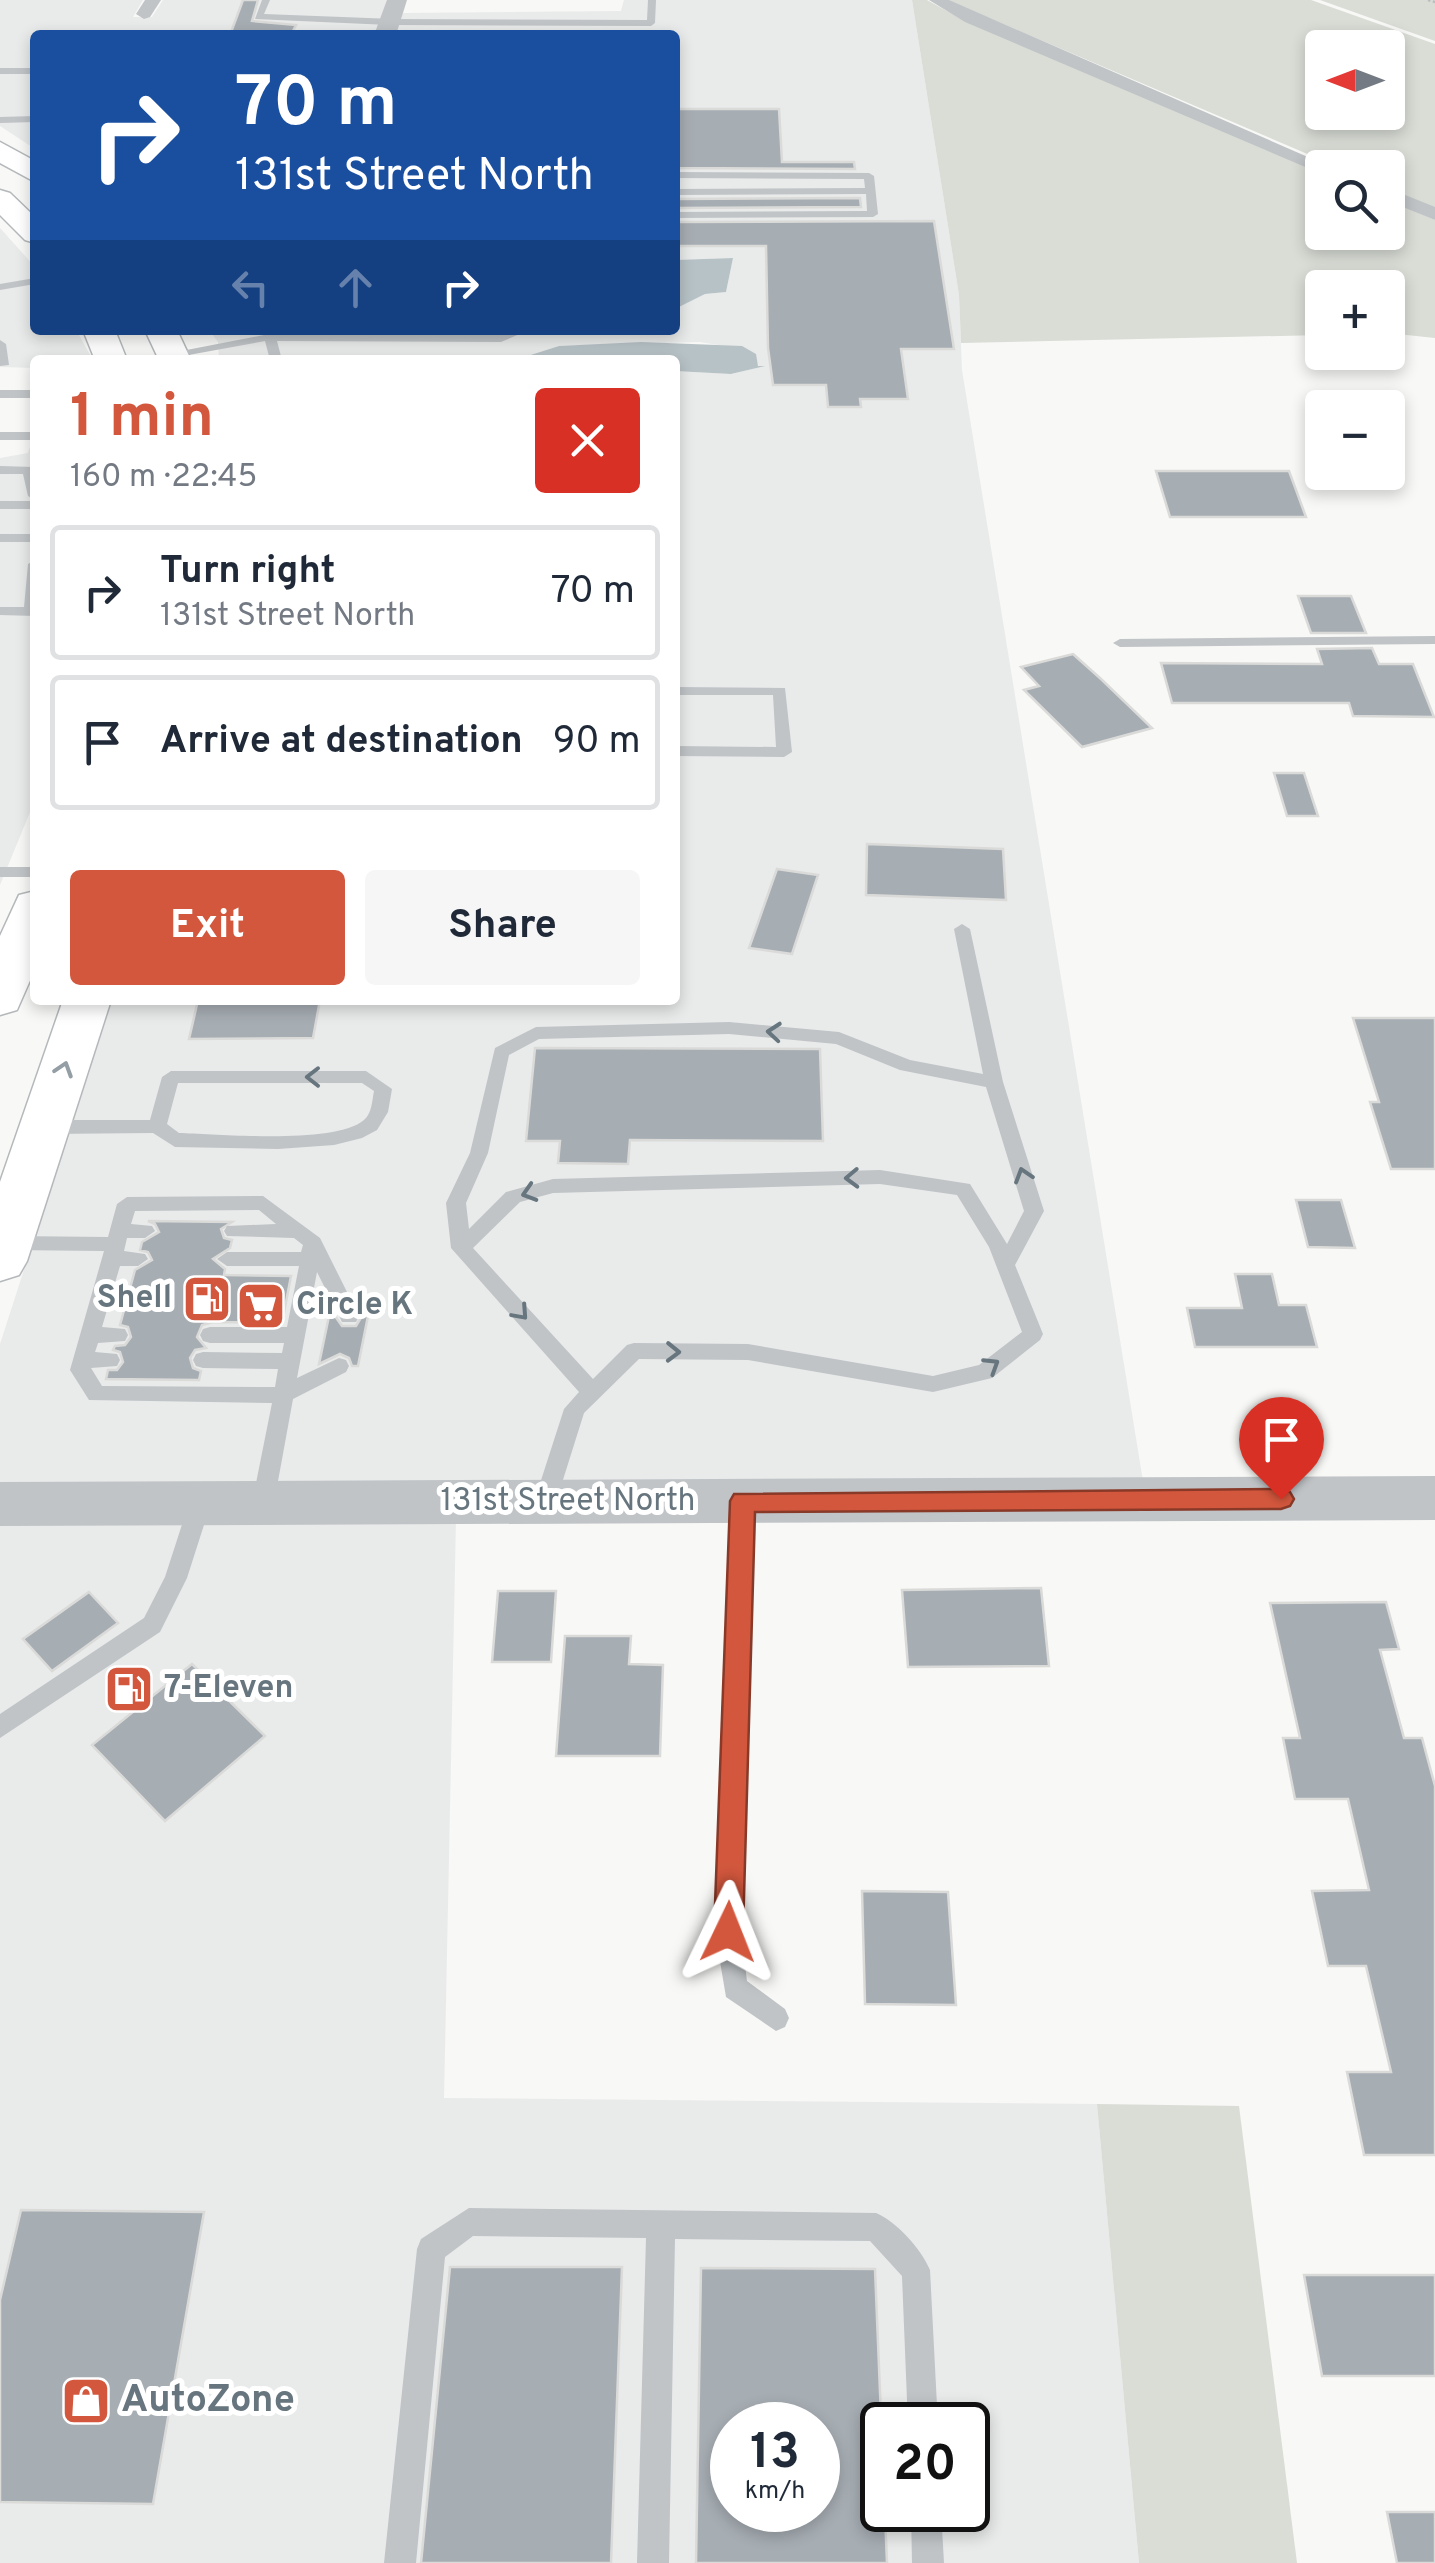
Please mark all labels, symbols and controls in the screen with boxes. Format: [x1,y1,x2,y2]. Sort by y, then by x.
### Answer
north arrow [1305,30,1405,130]
map controls [1305,30,1405,490]
text: 70 m [235,62,398,151]
icon: right [70,70,200,200]
text: 131st Street North [235,149,594,206]
button: search [1305,150,1405,250]
icon: left [223,260,278,315]
icon: ahead [328,260,383,315]
icon: right [433,260,488,315]
button: + [1305,270,1405,370]
text: 1 min [70,382,214,458]
button: close [535,388,640,493]
button: − [1305,390,1405,490]
text: 160 m · 22:45 [70,458,257,498]
text: Turn right [160,548,335,597]
icon: right [75,565,130,620]
text: 70 m [551,568,635,617]
text: 131st Street North [160,597,415,637]
icon: arrive [75,715,130,770]
text: Arrive at destination [160,718,523,767]
text: 90 m [553,718,641,767]
button: Exit [70,870,345,985]
button: Share [365,870,640,985]
one-way arrow [765,1022,781,1043]
one-way arrow [52,1061,72,1078]
one-way arrow [305,1066,320,1088]
one-way arrow [844,1167,860,1188]
one-way arrow [1014,1167,1035,1184]
one-way arrow [521,1181,538,1202]
fuel station icon: Shell [181,1273,233,1325]
place label: Shell [97,1279,172,1319]
supermarket icon: Circle K [235,1280,287,1332]
place label: Circle K [296,1286,413,1326]
one-way arrow [509,1302,527,1320]
one-way arrow [666,1341,682,1362]
one-way arrow [981,1358,999,1377]
pin [1239,1397,1324,1500]
icon: arrive [1254,1412,1309,1467]
street label: 131st Street North [440,1482,696,1522]
fuel station icon: 7-Eleven [103,1663,155,1715]
place label: 7-Eleven [164,1669,293,1709]
position arrow [676,1880,780,1984]
shop icon: AutoZone [60,2375,112,2427]
place label: AutoZone [121,2377,295,2426]
speed limit sign: 20 [860,2402,990,2532]
text: 13 [750,2423,800,2486]
text: km/h [745,2476,805,2508]

